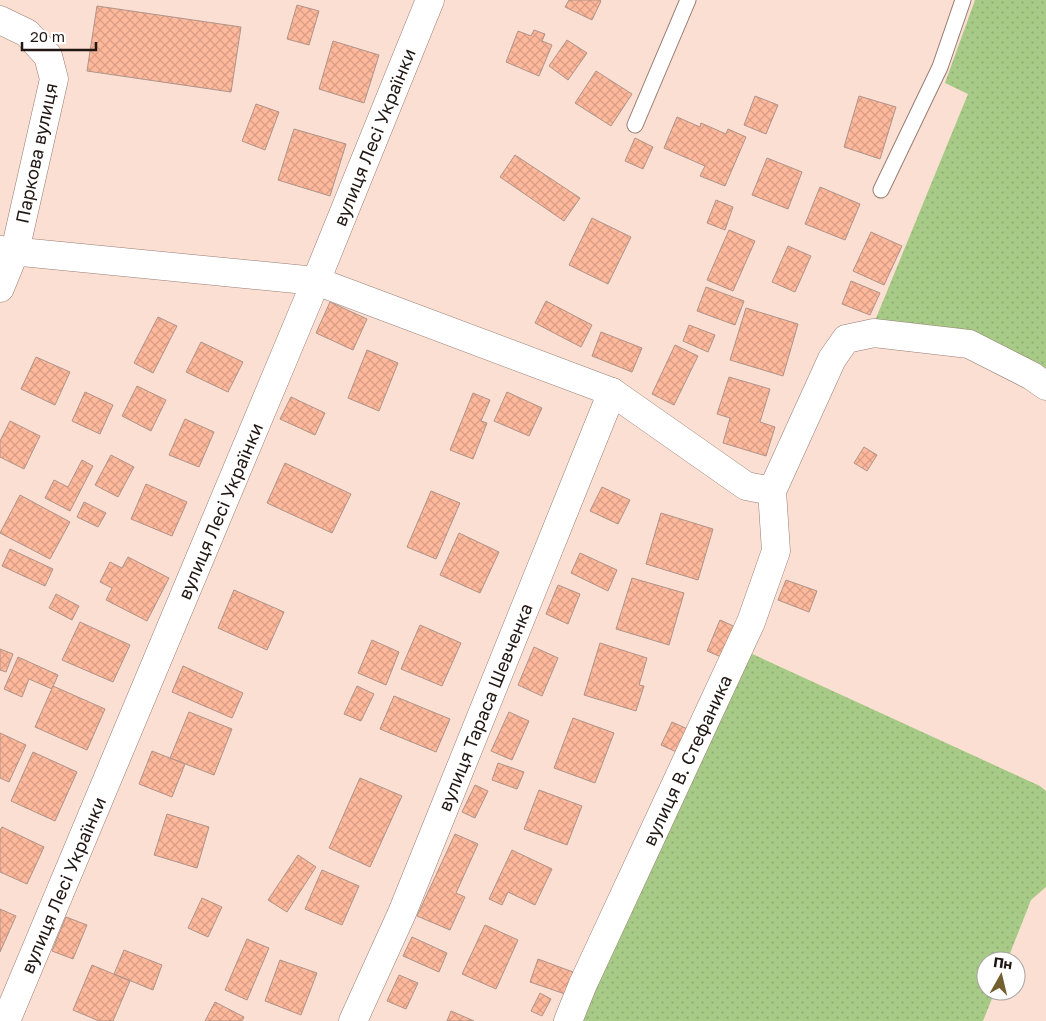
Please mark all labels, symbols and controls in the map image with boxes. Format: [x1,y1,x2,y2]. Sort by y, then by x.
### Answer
scale bar [22,20,96,52]
text: 20 m [30,27,65,45]
street label: вулиця Лесі Українки [328,45,420,229]
street label: Паркова вулиця [10,81,62,225]
street label: вулиця Лесі Українки [173,419,267,603]
street label: вулиця Тараса Шевченка [433,600,537,814]
street label: вулиця В. Стефаника [638,671,736,849]
street label: вулиця Лесі Українки [16,793,110,977]
north arrow [976,951,1026,1001]
text: Пн [992,953,1013,972]

